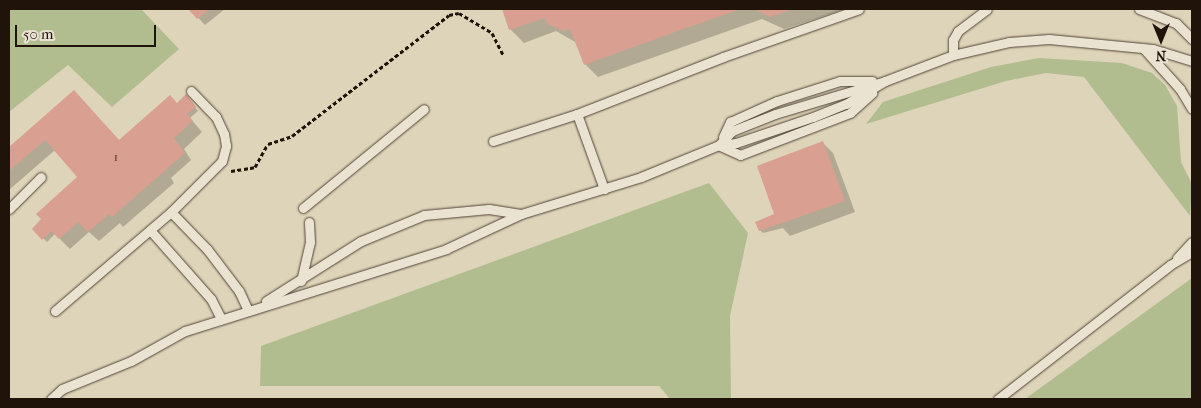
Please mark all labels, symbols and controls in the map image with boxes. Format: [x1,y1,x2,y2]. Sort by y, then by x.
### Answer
scale bar [18,15,159,47]
north arrow [1136,15,1186,65]
text: 50 m [23,25,53,43]
text: N [1156,47,1166,64]
house number: 1 [114,151,118,165]

